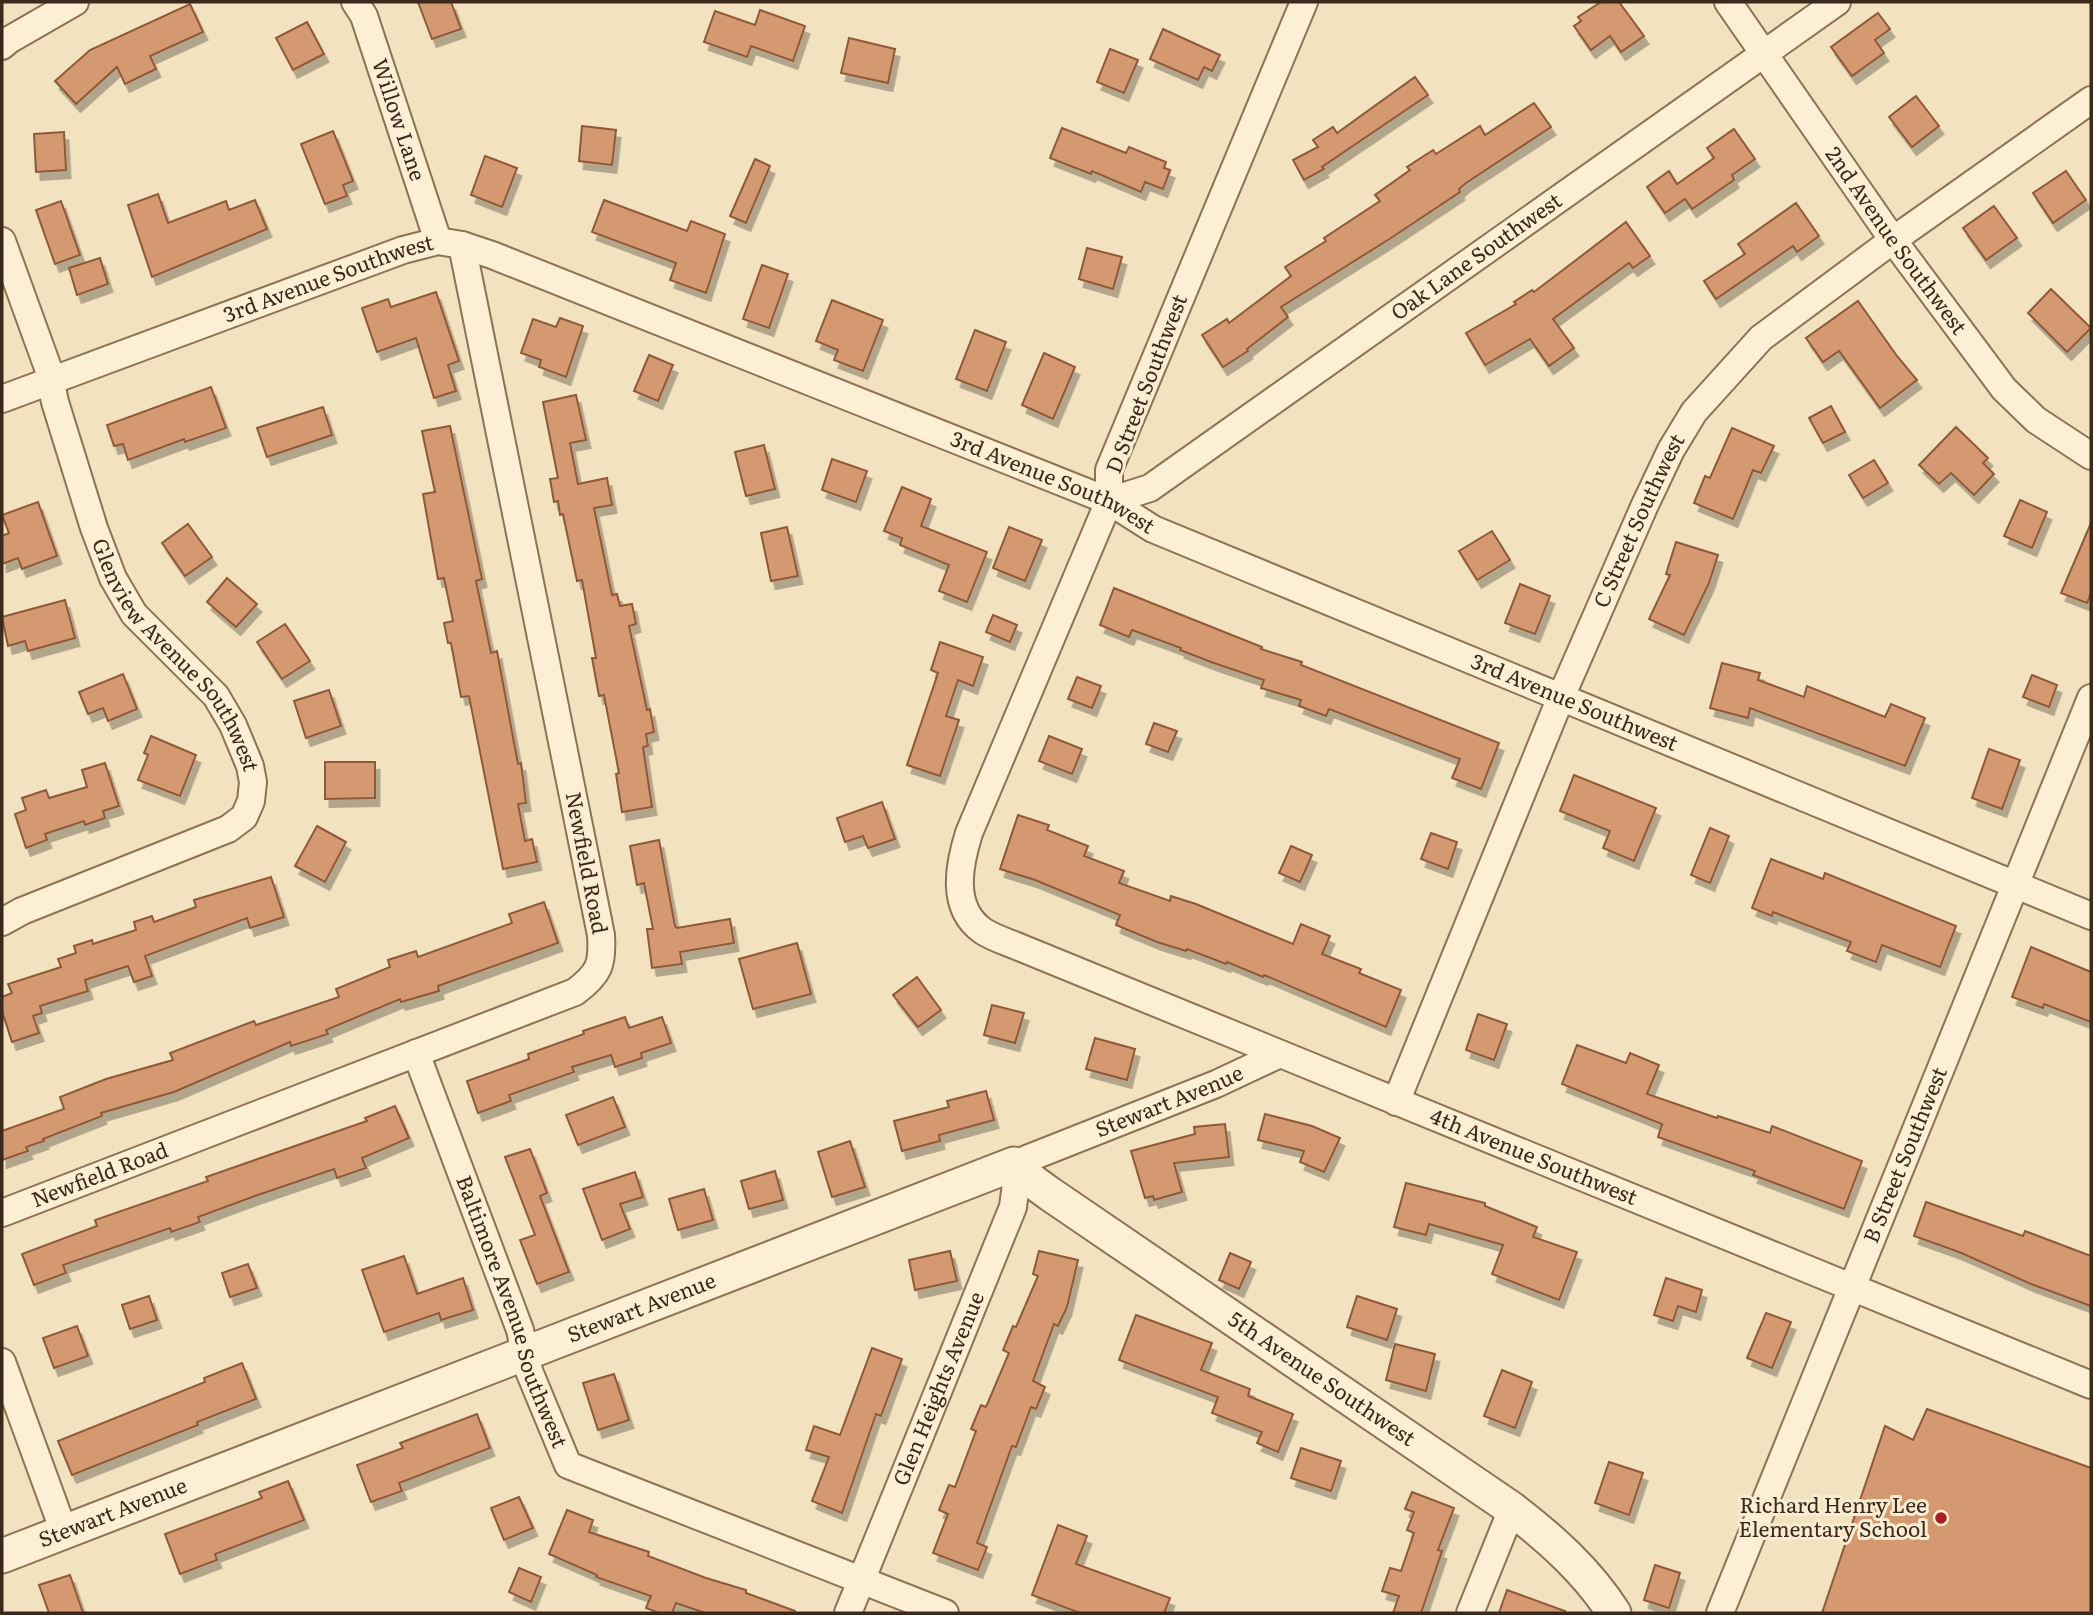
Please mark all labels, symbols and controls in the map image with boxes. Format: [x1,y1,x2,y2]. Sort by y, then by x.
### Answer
street label: Willow Lane [366,54,435,184]
street label: 2nd Avenue Southwest [1820,139,1976,340]
street label: Oak Lane Southwest [1383,183,1567,326]
street label: 3rd Avenue Southwest [218,225,437,329]
street label: D Street Southwest [1096,289,1193,477]
street label: 3rd Avenue Southwest [946,421,1163,540]
street label: C Street Southwest [1584,426,1691,612]
street label: Glenview Avenue Southwest [86,533,269,774]
street label: 3rd Avenue Southwest [1467,644,1684,757]
street label: Newfield Road [559,789,617,936]
street label: Stewart Avenue [1090,1056,1248,1143]
street label: B Street Southwest [1854,1061,1953,1247]
street label: 4th Avenue Southwest [1426,1099,1643,1211]
street label: Newfield Road [26,1132,172,1213]
street label: Baltimore Avenue Southwest [450,1170,577,1452]
street label: Stewart Avenue [562,1263,720,1349]
street label: Glen Heights Avenue [883,1286,990,1490]
street label: 5th Avenue Southwest [1223,1302,1423,1452]
street label: Stewart Avenue [33,1468,191,1553]
place label: Richard Henry Lee Elementary School [1738,1488,1927,1543]
marker: Richard Henry Lee Elementary School [1933,1510,1949,1526]

